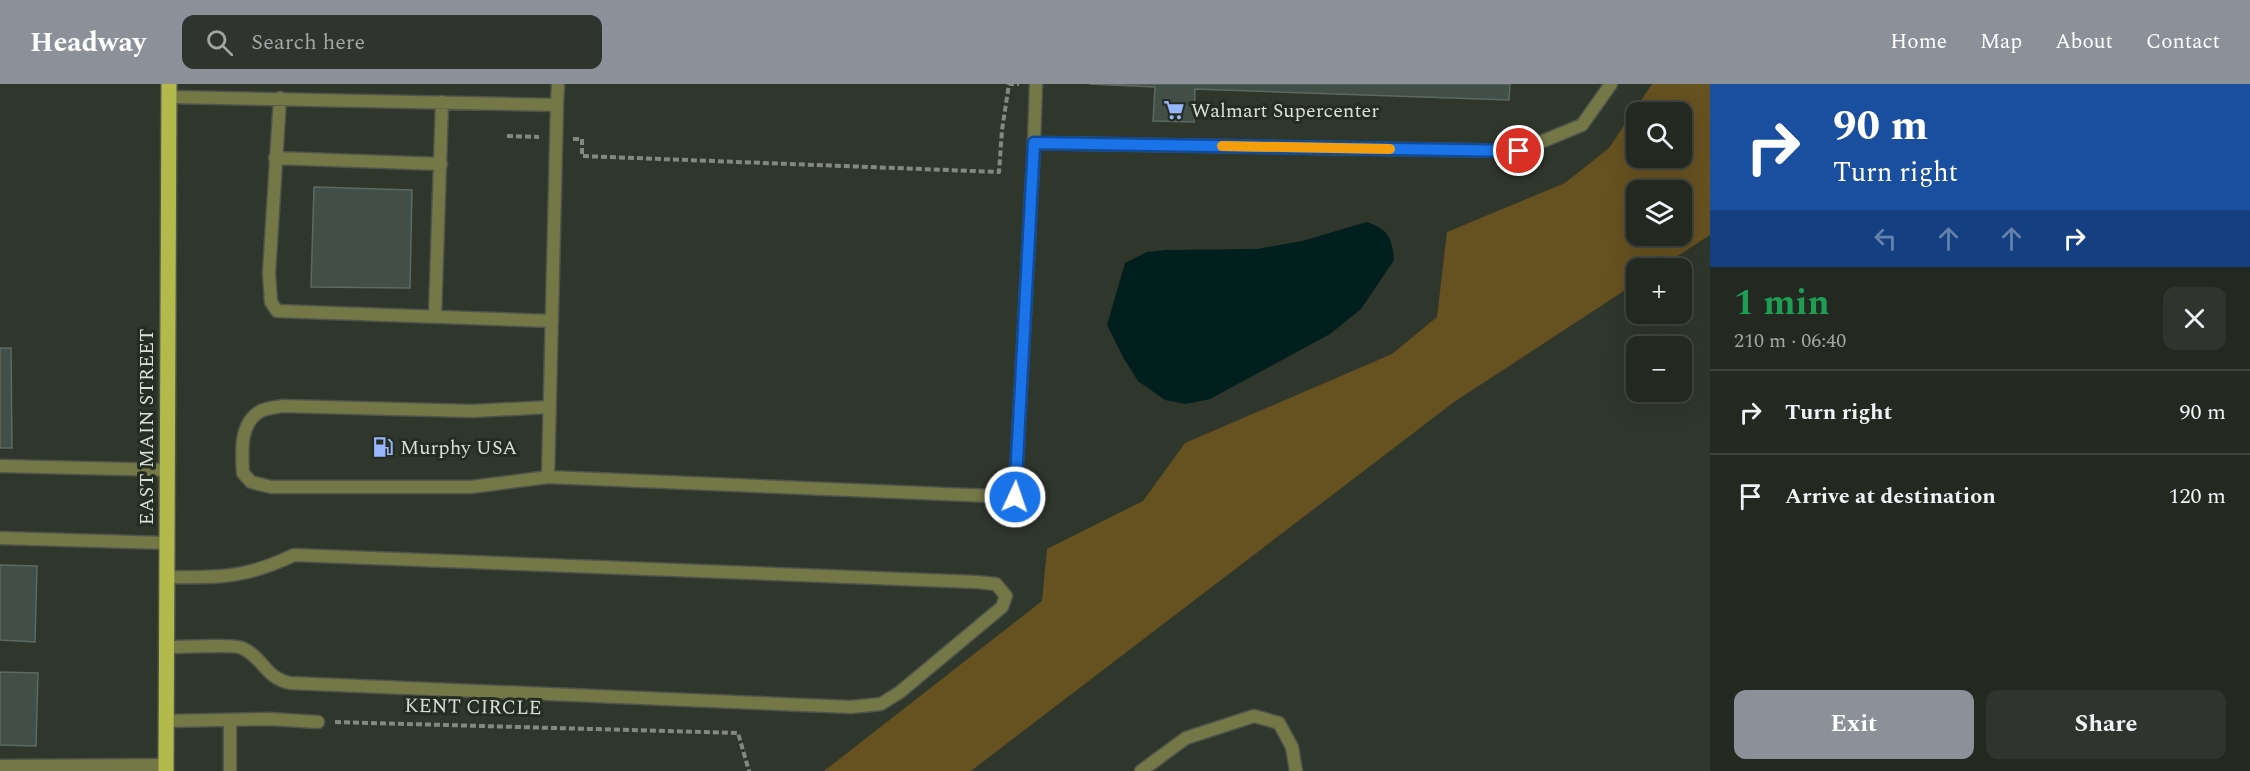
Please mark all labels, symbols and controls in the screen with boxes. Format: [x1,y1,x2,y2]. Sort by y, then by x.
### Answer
search box [182,15,602,69]
text: Headway [30,21,146,64]
icon: search [203,26,236,59]
text: Search here [251,26,365,59]
text: Home [1890,26,1947,58]
text: Map [1980,26,2022,58]
text: About [2055,26,2113,58]
text: Contact [2146,26,2220,58]
text: 90 m [1833,95,1928,158]
place label: Walmart Supercenter [1191,96,1379,126]
supermarket icon: Walmart Supercenter [1162,98,1186,122]
map controls [1626,102,1692,402]
button: search [1626,102,1692,168]
icon: right [1734,108,1812,186]
pin [1493,125,1544,176]
icon: arrive [1502,134,1535,167]
text: Turn right [1833,152,1958,194]
button: layers [1626,180,1692,246]
icon: left [1869,222,1902,255]
icon: ahead [1932,222,1965,255]
icon: ahead [1995,222,2028,255]
icon: right [2058,222,2091,255]
button: + [1626,258,1692,324]
text: 1 min [1734,276,1830,331]
button: close [2163,287,2226,350]
text: 210 m · 06:40 [1734,326,1846,356]
street label: EAST MAIN STREET [132,329,162,525]
button: − [1626,336,1692,402]
icon: right [1734,396,1767,429]
text: Turn right [1785,396,1892,429]
text: 90 m [2180,396,2226,429]
place label: Murphy USA [400,433,517,463]
fuel station icon: Murphy USA [371,435,395,459]
position arrow [983,465,1047,529]
icon: arrive [1734,480,1767,513]
text: Arrive at destination [1785,480,1996,513]
text: 120 m [2169,480,2226,513]
button: Exit [1734,690,1974,759]
button: Share [1986,690,2226,759]
street label: KENT CIRCLE [404,691,542,723]

